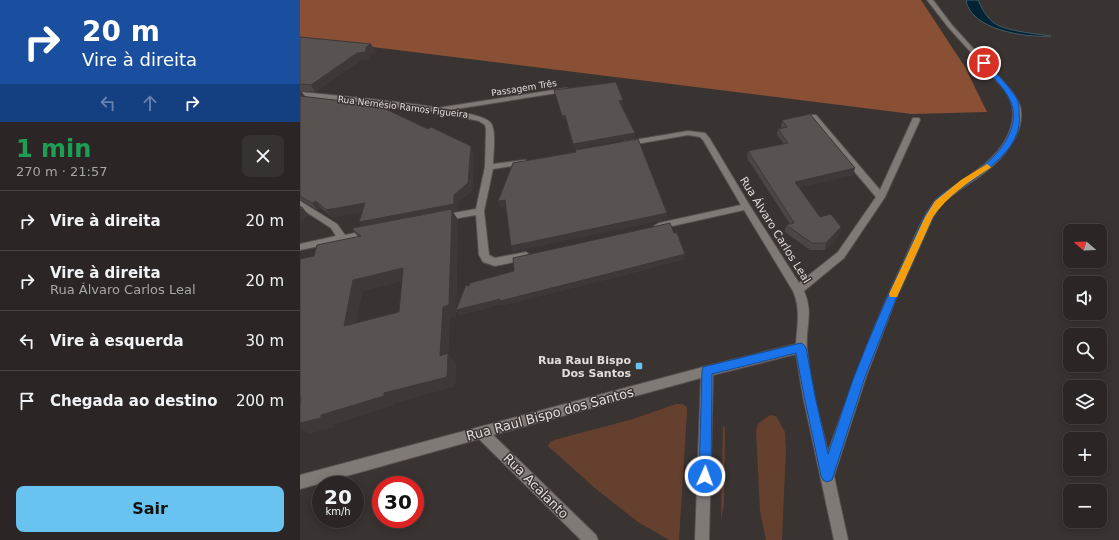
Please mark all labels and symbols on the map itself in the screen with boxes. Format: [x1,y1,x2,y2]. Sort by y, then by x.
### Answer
pin [967,46,1001,80]
street label: Passagem Três [491,78,558,98]
street label: Rua Nemésio Ramos Figueira [337,94,469,120]
street label: Rua Álvaro Carlos Leal [737,174,813,286]
north arrow [1063,224,1107,268]
place label: Rua Raul Bispo Dos Santos [538,354,631,380]
marker: Rua Raul Bispo Dos Santos [634,361,644,371]
street label: Rua Raul Bispo dos Santos [465,384,635,444]
street label: Rua Acalanto [500,450,572,522]
position arrow [684,455,726,497]
speed limit sign: 30 [372,476,424,528]

